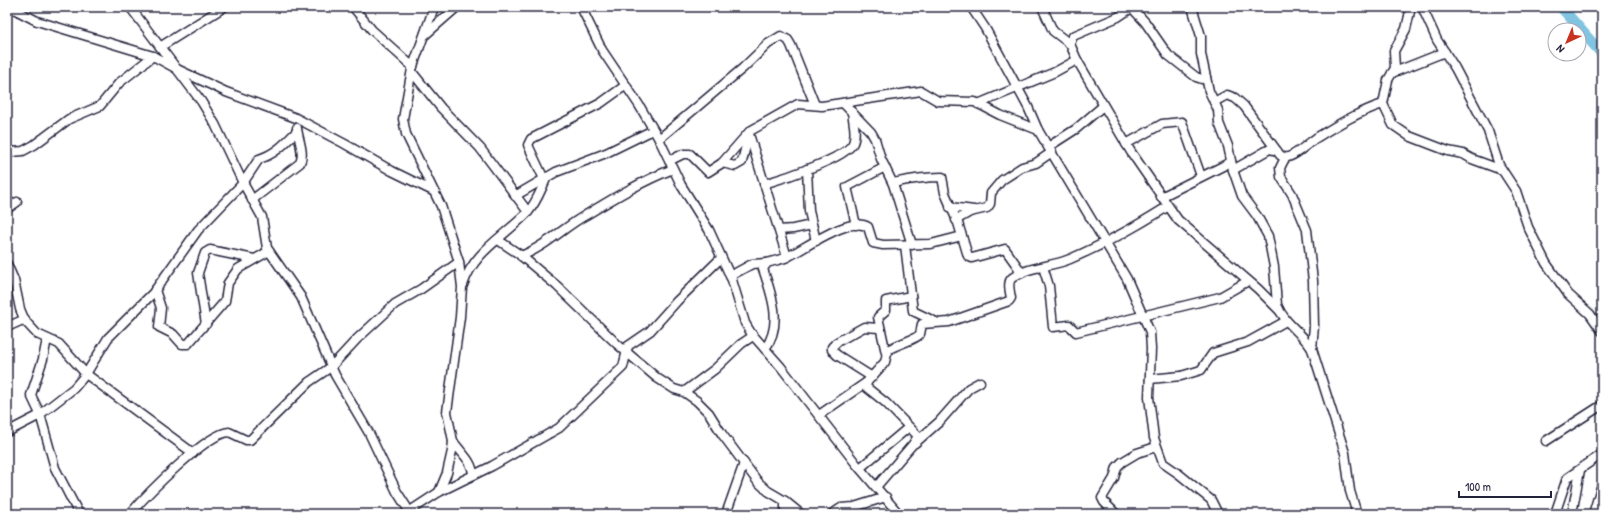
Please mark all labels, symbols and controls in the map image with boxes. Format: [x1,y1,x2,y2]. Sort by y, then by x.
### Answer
north arrow [1547,22,1587,62]
text: N [1553,42,1567,56]
scale bar [1459,473,1551,499]
text: 100 m [1465,478,1491,495]

